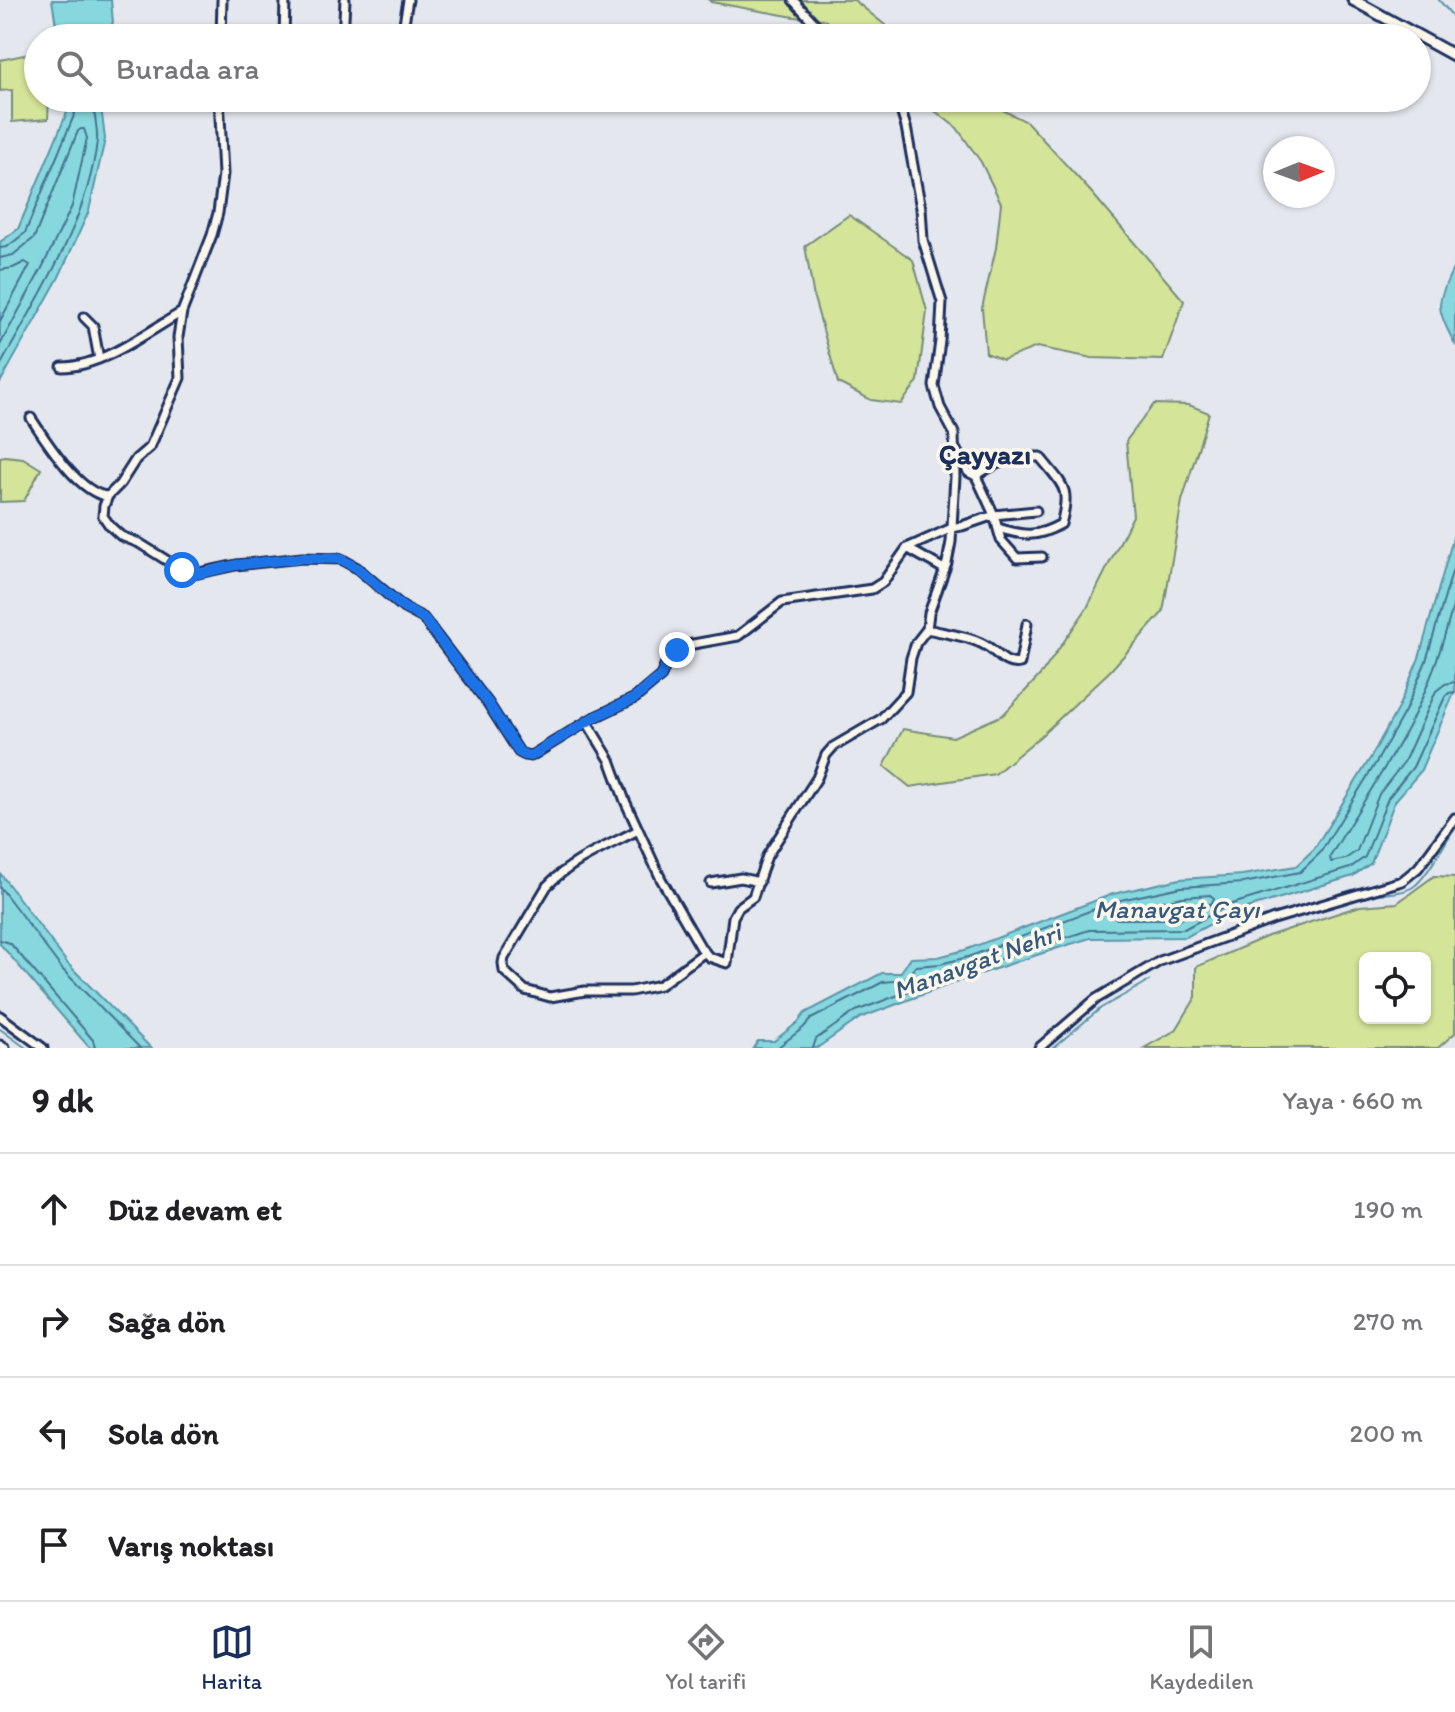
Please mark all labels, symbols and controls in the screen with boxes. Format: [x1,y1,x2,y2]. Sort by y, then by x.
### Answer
search box [24,24,1431,112]
icon: search [52,46,96,90]
text: Burada ara [116,50,259,87]
north arrow [1263,136,1335,208]
district label: Çayyazı [939,437,1031,471]
route start [164,552,200,588]
route end [659,632,695,668]
water label: Manavgat Çayı [1094,893,1261,925]
water label: Manavgat Nehri [889,915,1067,1006]
map controls [1359,952,1431,1024]
button: locate [1359,952,1431,1024]
text: 9 dk [32,1080,94,1121]
text: Yaya · 660 m [1282,1084,1423,1116]
icon: ahead [32,1187,76,1231]
text: Düz devam et [108,1191,282,1228]
text: 190 m [1354,1193,1423,1225]
icon: right [32,1299,76,1343]
text: Sağa dön [108,1303,225,1340]
text: 270 m [1353,1305,1423,1337]
icon: left [32,1411,76,1455]
text: Sola dön [108,1415,219,1452]
text: 200 m [1350,1417,1423,1449]
icon: arrive [32,1523,76,1567]
text: Varış noktası [108,1527,274,1564]
tab: Harita [202,1620,262,1695]
tab: Yol tarifi [665,1620,746,1695]
tab: Kaydedilen [1150,1620,1253,1695]

